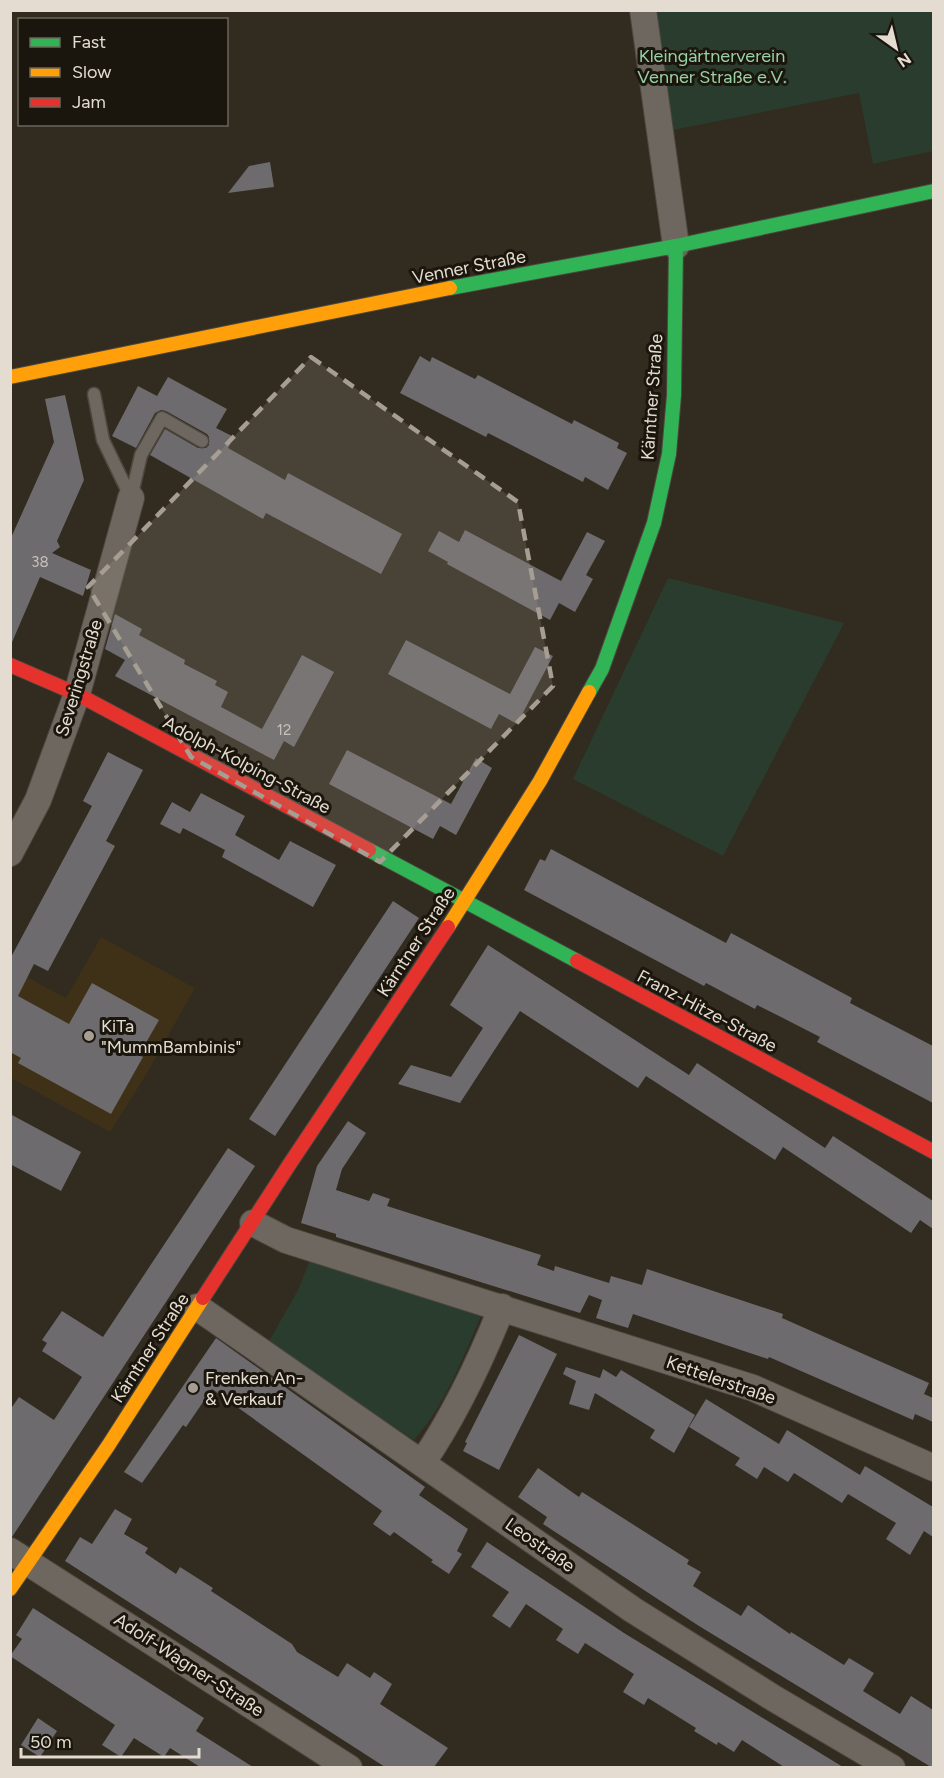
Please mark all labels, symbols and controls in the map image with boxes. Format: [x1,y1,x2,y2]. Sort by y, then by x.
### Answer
legend [18,18,228,126]
north arrow [866,18,926,78]
text: Fast [72,31,106,53]
park label: Kleingärtnerverein Venner Straße e.V. [637,45,787,88]
text: N [894,49,915,71]
text: Slow [72,61,111,83]
text: Jam [72,91,106,113]
street label: Venner Straße [410,245,528,289]
street label: Kärntner Straße [637,333,667,461]
house number: 38 [31,553,49,571]
street label: Severingstraße [51,617,107,739]
street label: Adolph-Kolping-Straße [160,712,335,819]
house number: 12 [277,721,291,739]
street label: Kärntner Straße [372,883,460,1001]
street label: Franz-Hitze-Straße [633,965,781,1057]
place label: KiTa "MummBambinis" [101,1015,241,1058]
marker: KiTa "MummBambinis" [82,1029,96,1043]
street label: Kärntner Straße [106,1289,194,1407]
street label: Kettelerstraße [663,1351,779,1409]
place label: Frenken An- & Verkauf [205,1367,303,1410]
marker: Frenken An- & Verkauf [186,1381,200,1395]
street label: Leostraße [501,1513,579,1577]
street label: Adolf-Wagner-Straße [110,1608,268,1722]
scale bar [21,1721,200,1759]
text: 50 m [30,1731,72,1753]

